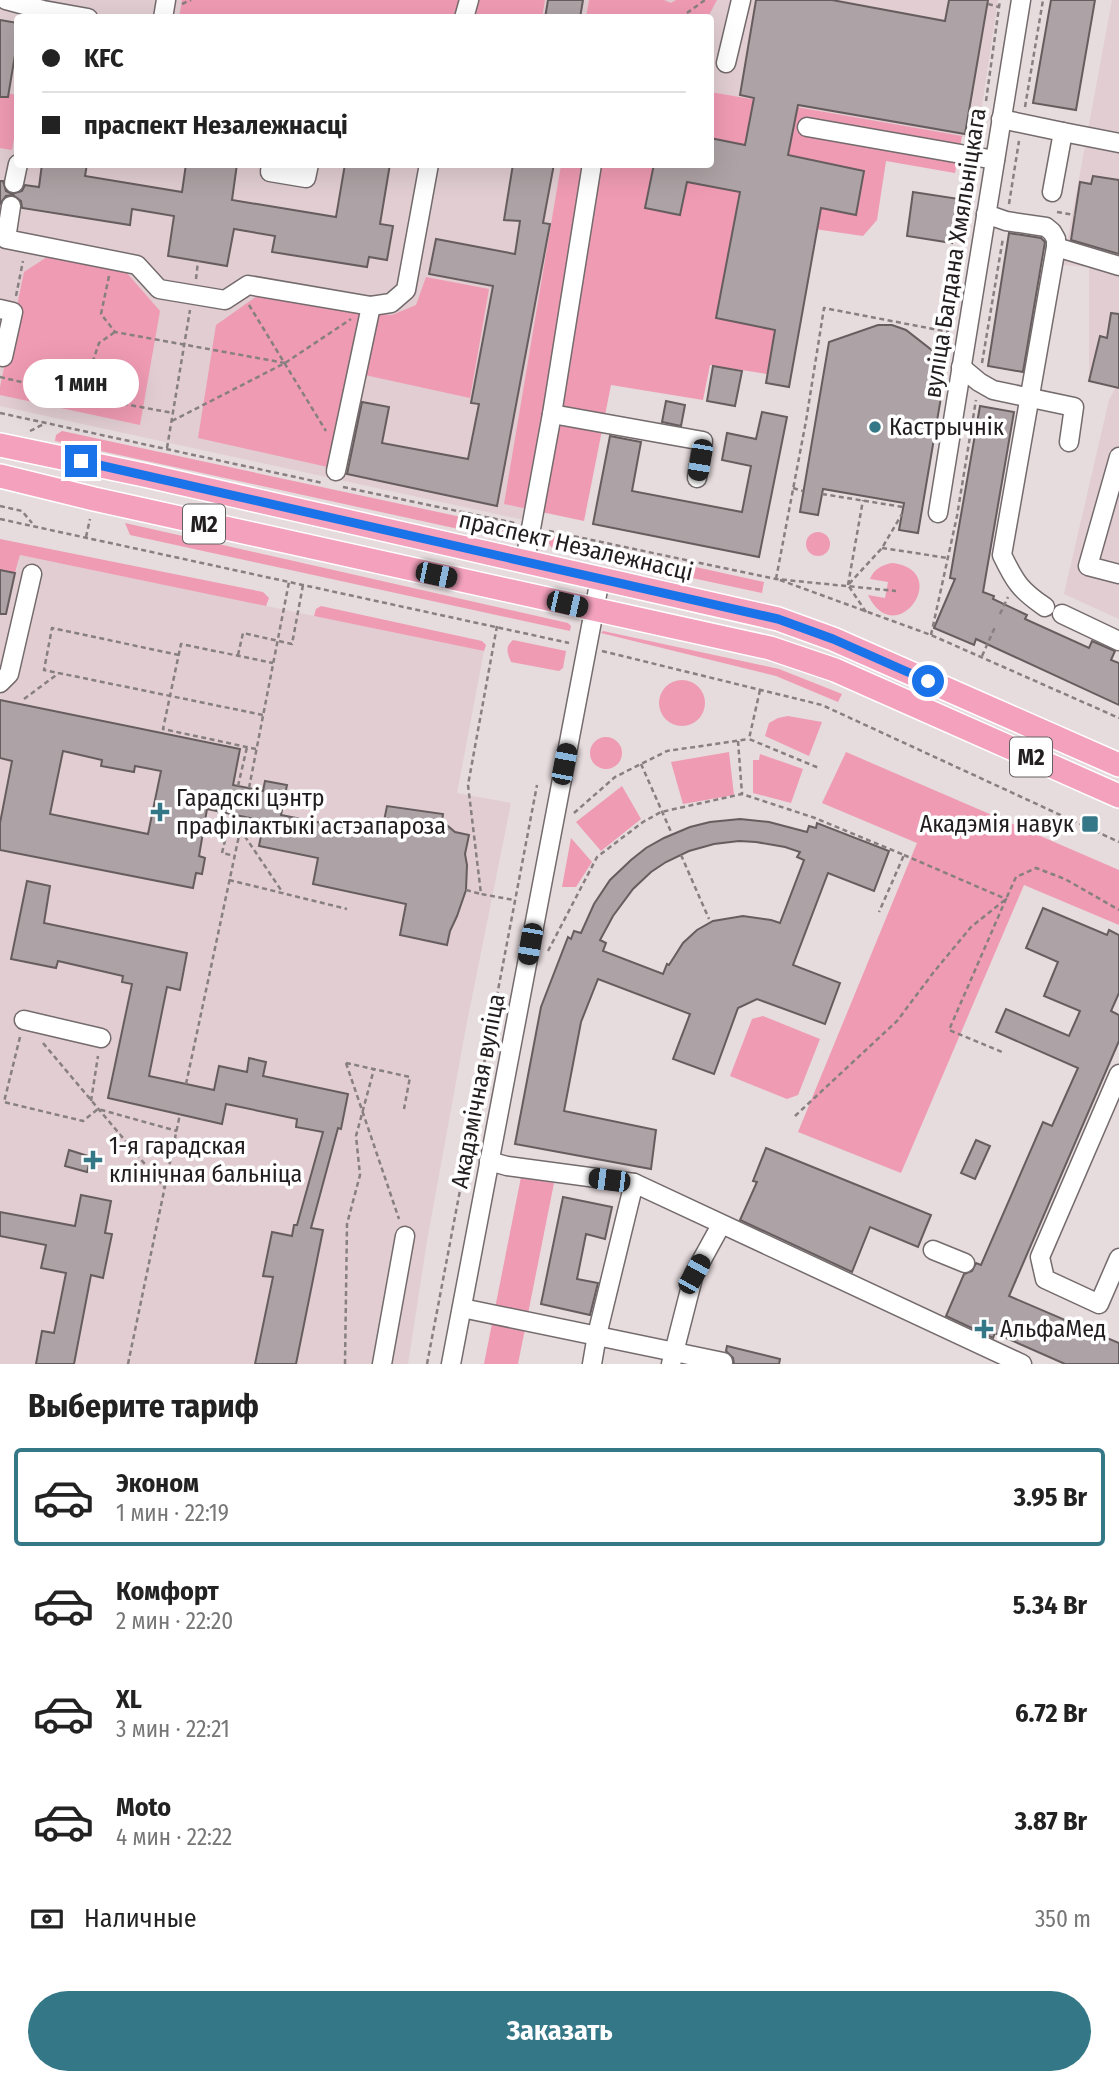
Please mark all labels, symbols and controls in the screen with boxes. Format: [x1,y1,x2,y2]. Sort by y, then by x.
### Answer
text: KFC [84,43,124,74]
street label: вуліца Багдана Хмяльніцкага [918,106,992,400]
text: праспект Незалежнасці [84,110,348,141]
callout: 1 мин [23,360,139,408]
text: 1 мин [54,369,108,397]
place label: Кастрычнік [889,413,1005,441]
marker: Кастрычнік [867,419,883,435]
car [687,437,714,483]
route end [65,445,97,477]
road number: М2 [183,504,225,544]
street label: праспект Незалежнасці [456,505,696,587]
car [414,560,459,590]
car [545,589,590,619]
route start [912,665,944,697]
road number: М2 [1010,737,1052,776]
car [550,741,579,787]
place label: Гарадскі цэнтр прафілактыкі астэапароза [176,784,446,840]
marker: Гарадскі цэнтр прафілактыкі астэапароза [150,802,170,822]
place label: Акадэмія навук [920,810,1075,838]
marker: Акадэмія навук [1080,814,1100,834]
car [517,921,544,967]
street label: Акадэмічная вуліца [445,991,511,1191]
place label: 1-я гарадская клінічная бальніца [109,1132,302,1188]
marker: 1-я гарадская клінічная бальніца [83,1150,103,1170]
car [587,1167,632,1193]
car [675,1251,714,1297]
place label: АльфаМед [1000,1315,1106,1343]
marker: АльфаМед [974,1319,994,1339]
text: Выберите тариф [28,1387,259,1425]
icon: car [32,1466,95,1529]
text: Эконом [116,1468,199,1499]
text: 3.95 Br [1014,1482,1087,1513]
text: 1 мин · 22:19 [116,1499,229,1527]
icon: car [32,1574,95,1637]
text: Комфорт [116,1576,219,1607]
text: 5.34 Br [1013,1590,1087,1621]
text: 2 мин · 22:20 [116,1607,233,1635]
icon: car [32,1682,95,1745]
text: XL [116,1684,142,1715]
text: 6.72 Br [1015,1698,1087,1729]
text: 3 мин · 22:21 [116,1715,230,1743]
icon: car [32,1790,95,1853]
text: Moto [116,1792,171,1823]
text: 3.87 Br [1015,1806,1087,1837]
text: 4 мин · 22:22 [116,1823,232,1851]
icon: cash [28,1900,66,1938]
text: Наличные [84,1903,197,1934]
text: 350 m [1035,1905,1091,1933]
button: Заказать [28,1991,1091,2071]

